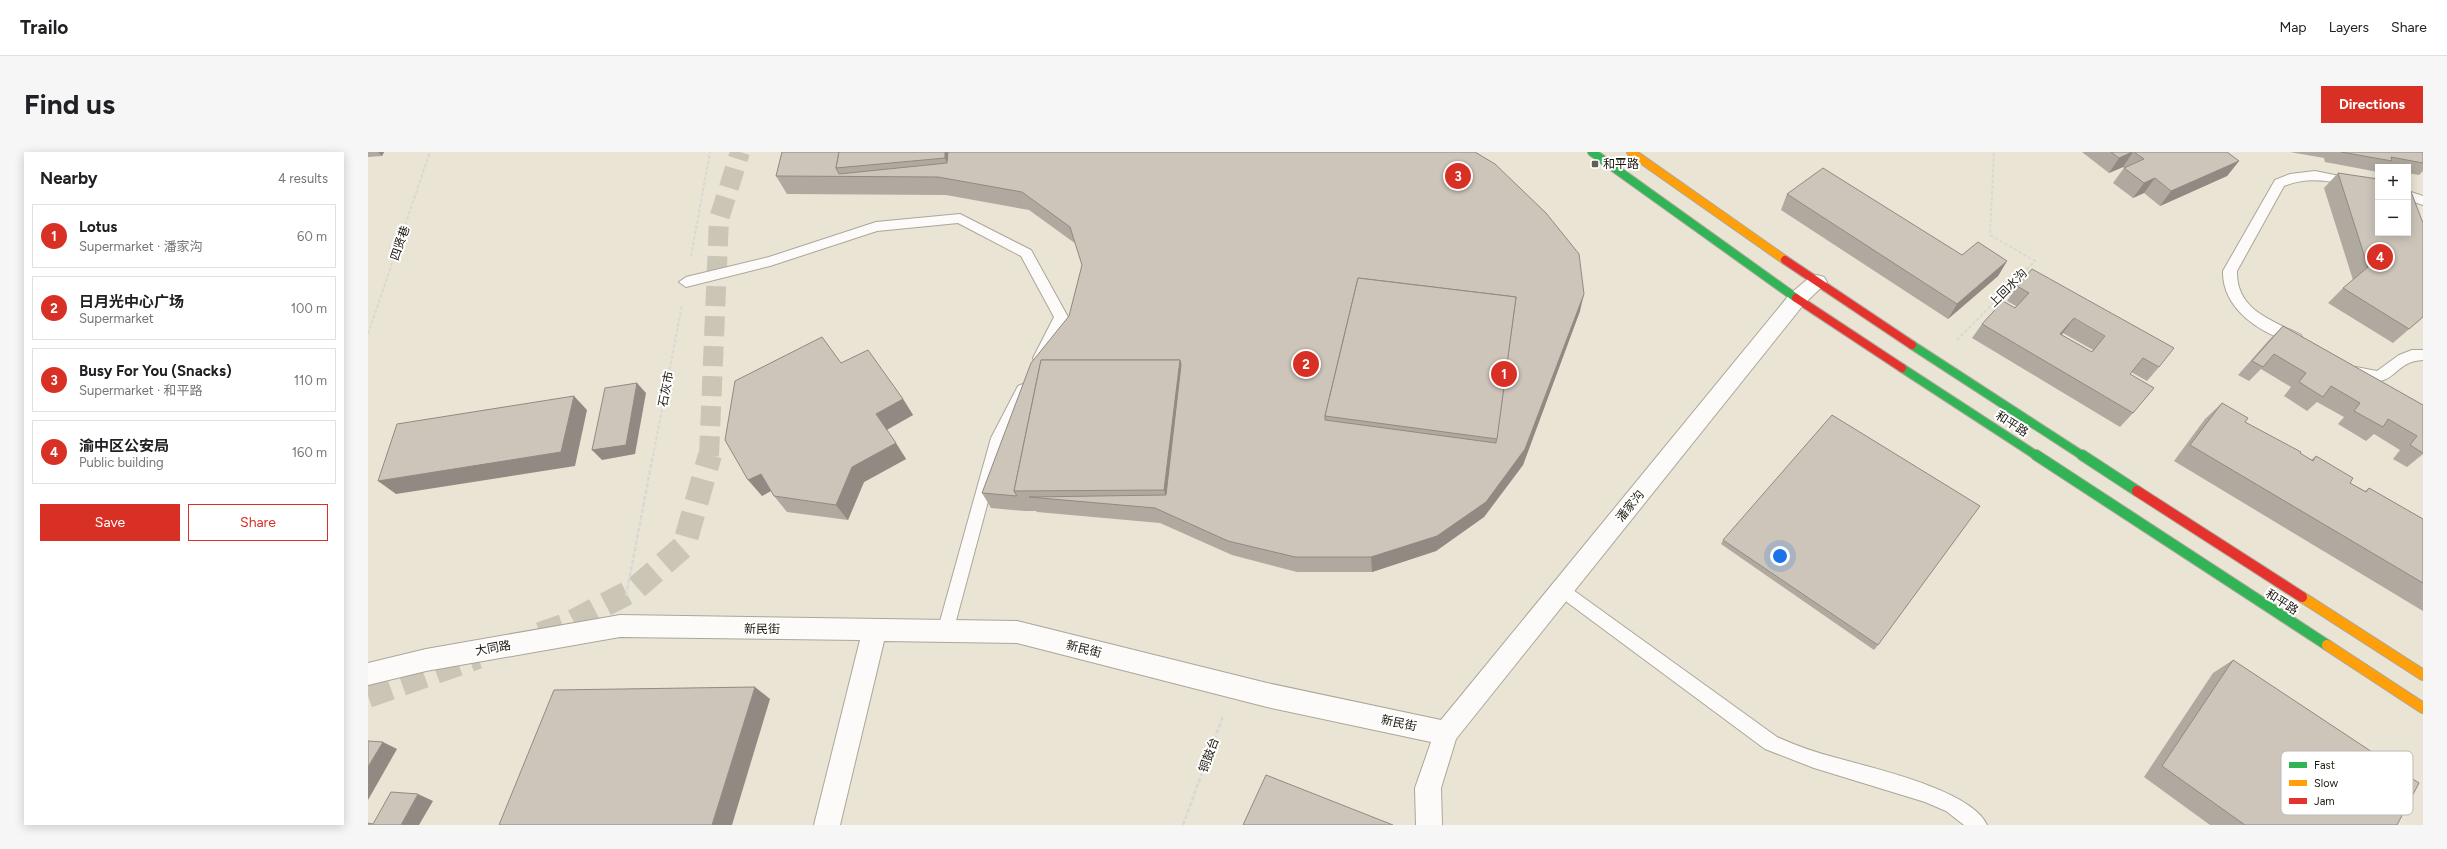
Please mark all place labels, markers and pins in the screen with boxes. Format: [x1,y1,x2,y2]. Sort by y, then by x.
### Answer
place label: 和平路 [1603,157,1639,171]
marker: 和平路 [1590,159,1600,169]
pin: 3 [1445,161,1471,191]
pin: 4 [2367,242,2393,272]
pin: 2 [1293,349,1319,379]
pin: 1 [1491,359,1517,389]

